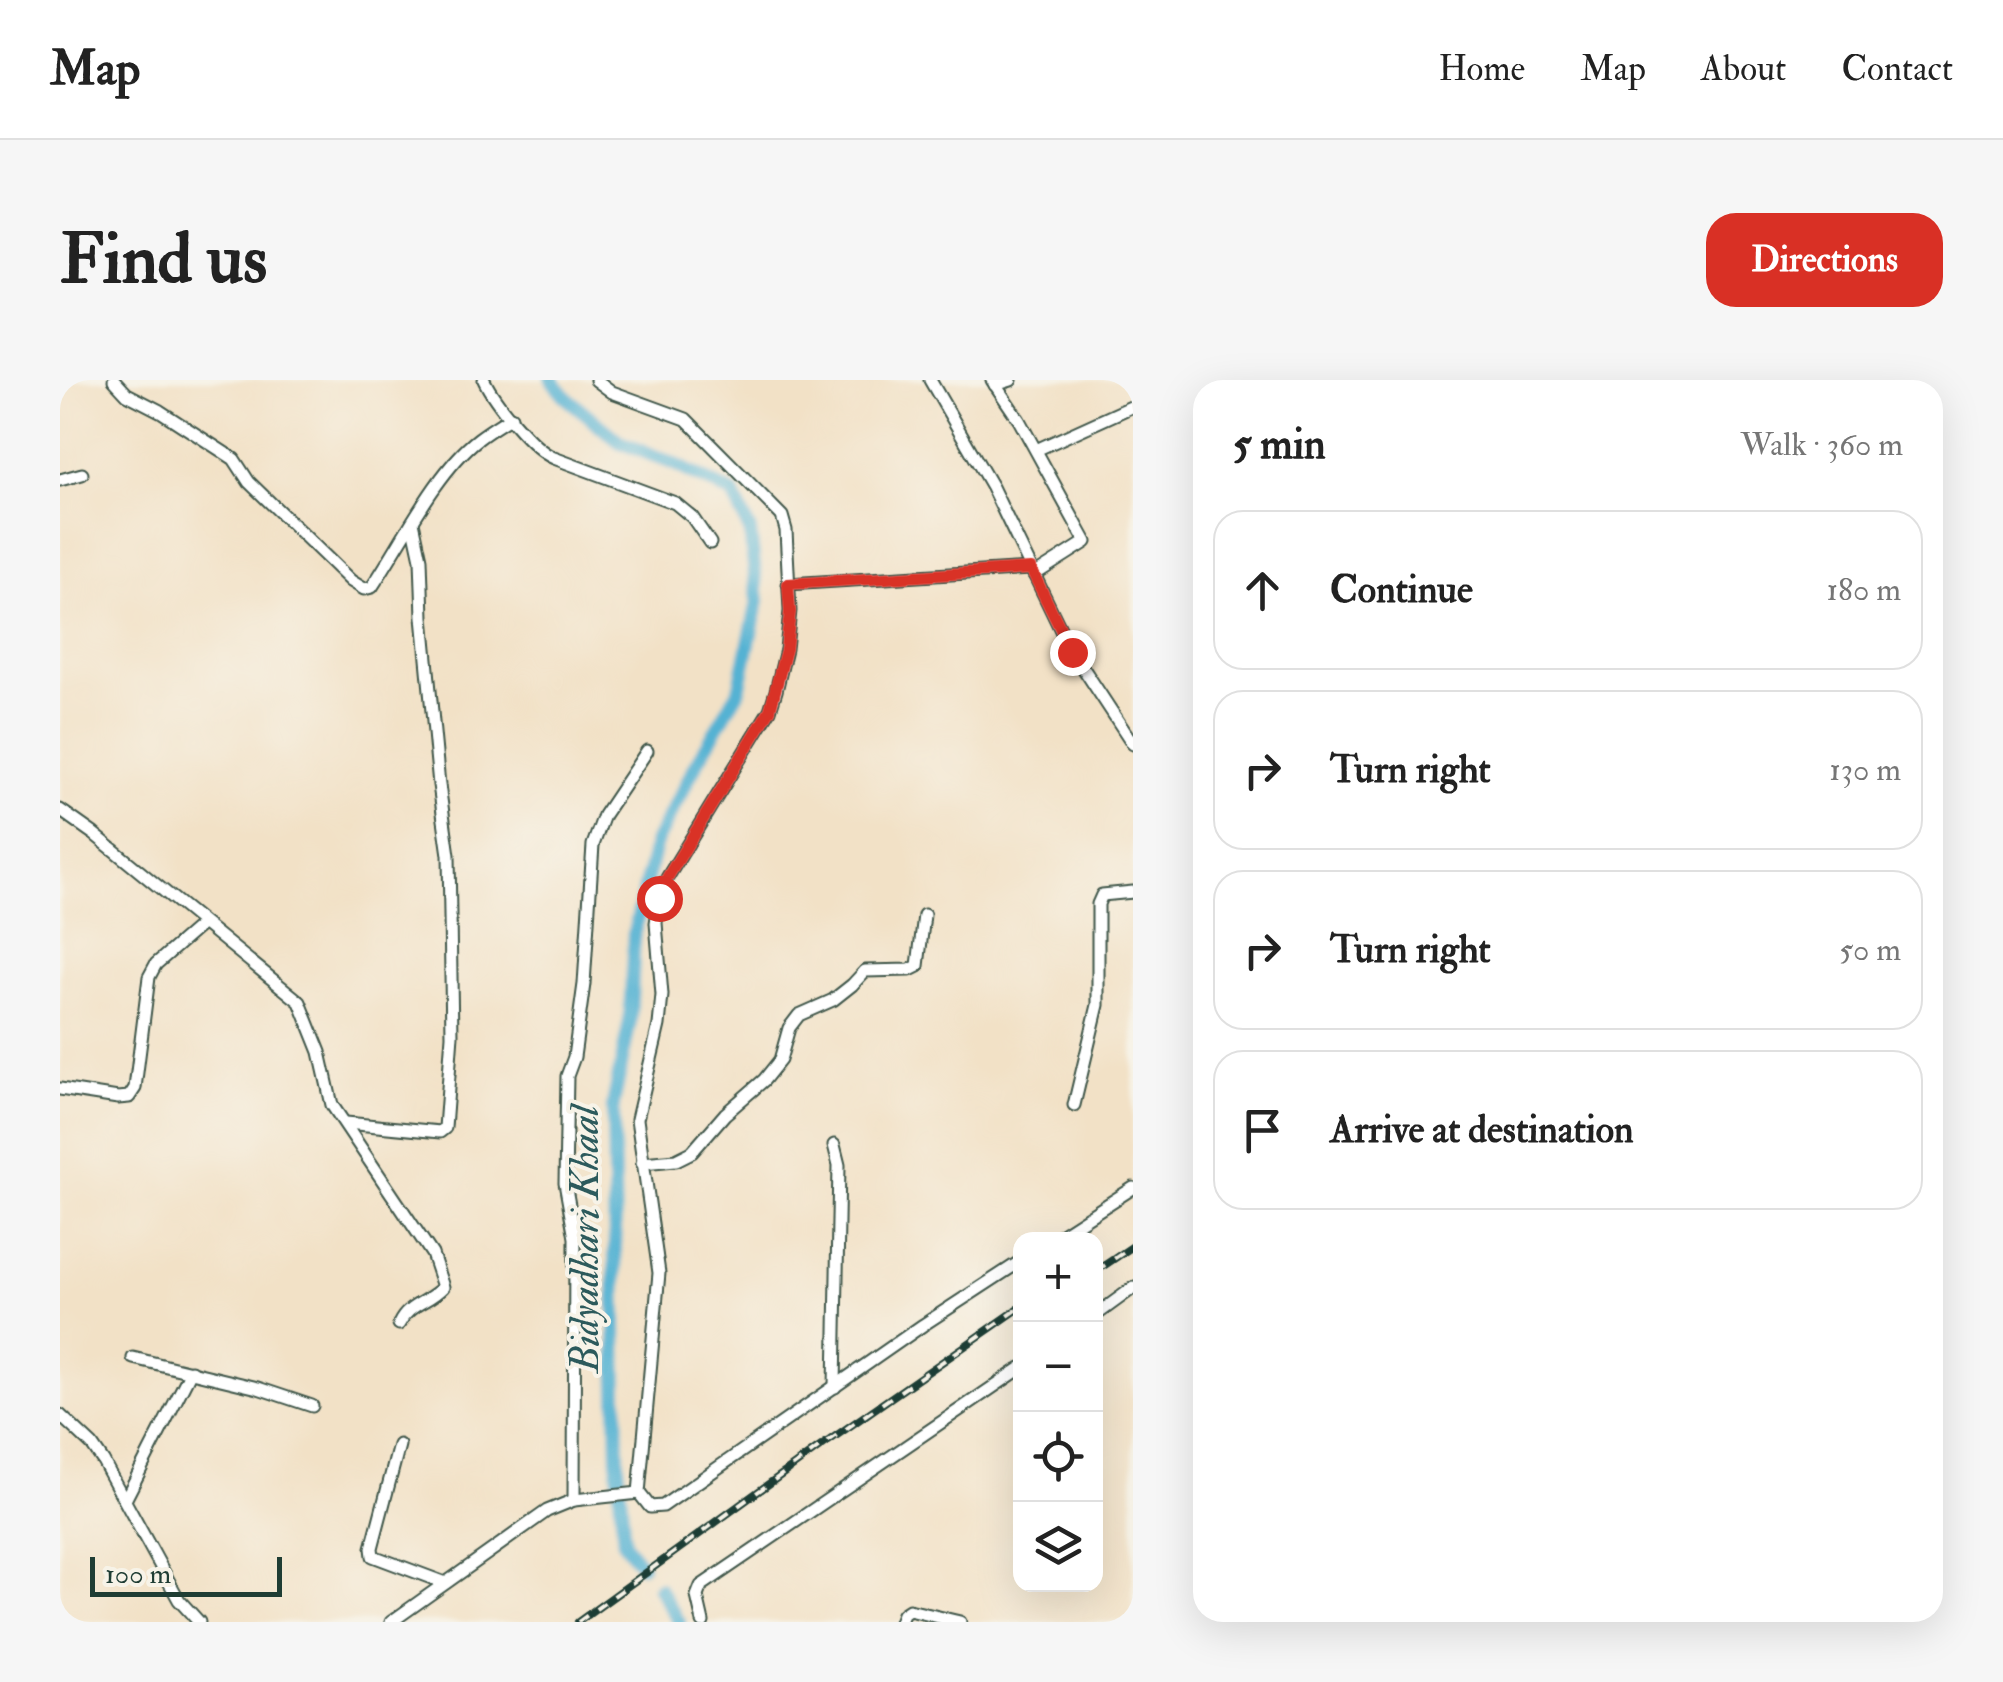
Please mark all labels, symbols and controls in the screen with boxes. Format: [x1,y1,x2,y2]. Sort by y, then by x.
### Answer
text: Map [50,39,140,99]
text: Home [1438,47,1525,91]
text: Map [1580,47,1646,91]
text: About [1701,47,1786,91]
text: Contact [1841,47,1953,91]
button: Directions [1706,213,1943,307]
text: Find us [60,216,267,304]
text: 5 min [1233,419,1326,471]
text: Walk · 360 m [1740,425,1903,465]
icon: ahead [1235,563,1290,618]
text: Continue [1330,566,1473,614]
text: 180 m [1827,570,1901,610]
route end [1050,630,1096,676]
icon: right [1235,743,1290,798]
text: Turn right [1330,746,1491,794]
text: 130 m [1829,750,1901,790]
route start [637,876,683,922]
icon: right [1235,923,1290,978]
text: Turn right [1330,926,1491,974]
text: 50 m [1839,930,1901,970]
water label: Bidyadhari Khaal [560,1102,611,1375]
icon: arrive [1235,1103,1290,1158]
text: Arrive at destination [1330,1106,1634,1154]
map controls [1013,1232,1103,1592]
button: + [1013,1232,1103,1322]
button: − [1013,1322,1103,1412]
button: locate [1013,1412,1103,1502]
button: layers [1013,1502,1103,1592]
scale bar [90,1552,282,1596]
text: 100 m [105,1557,171,1592]

